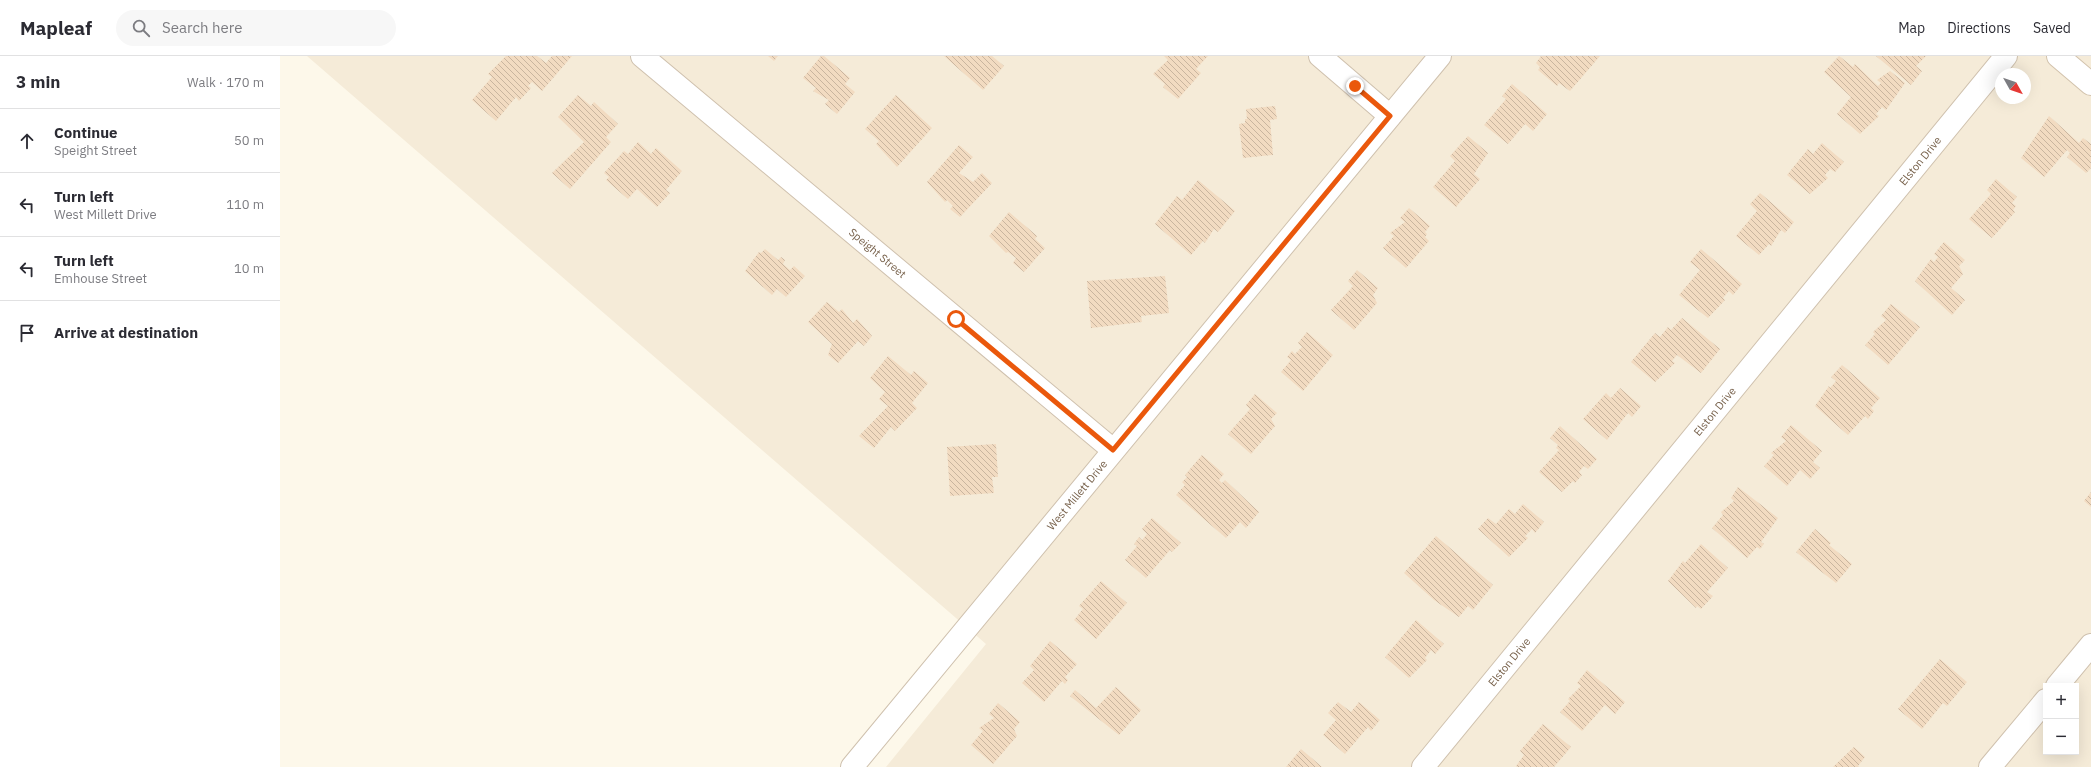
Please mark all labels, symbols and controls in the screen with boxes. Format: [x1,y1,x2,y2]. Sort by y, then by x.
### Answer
search box [116,10,396,46]
text: Mapleaf [20,16,92,40]
icon: search [130,17,152,39]
text: Search here [162,18,242,37]
text: Map [1898,19,1925,37]
text: Directions [1947,19,2011,37]
text: Saved [2033,19,2071,37]
north arrow [1995,68,2031,104]
text: 3 min [16,71,60,93]
text: Walk · 170 m [187,74,264,91]
route end [1346,77,1364,95]
text: Continue [54,123,118,142]
icon: ahead [16,130,38,152]
text: 50 m [234,132,264,149]
street label: Elston Drive [1896,133,1944,188]
text: Speight Street [54,142,137,159]
text: Turn left [54,187,114,206]
icon: left [16,194,38,216]
text: 110 m [226,196,264,213]
text: West Millett Drive [54,206,157,223]
street label: Speight Street [846,225,909,281]
text: Turn left [54,251,114,270]
icon: left [16,258,38,280]
text: 10 m [234,260,264,277]
text: Emhouse Street [54,270,147,287]
route start [947,310,965,328]
icon: arrive [16,322,38,344]
text: Arrive at destination [54,323,198,342]
street label: Elston Drive [1691,384,1739,439]
street label: West Millett Drive [1044,457,1110,533]
street label: Elston Drive [1485,635,1533,689]
map controls [2043,683,2079,755]
button: + [2043,683,2079,719]
button: − [2043,719,2079,755]

